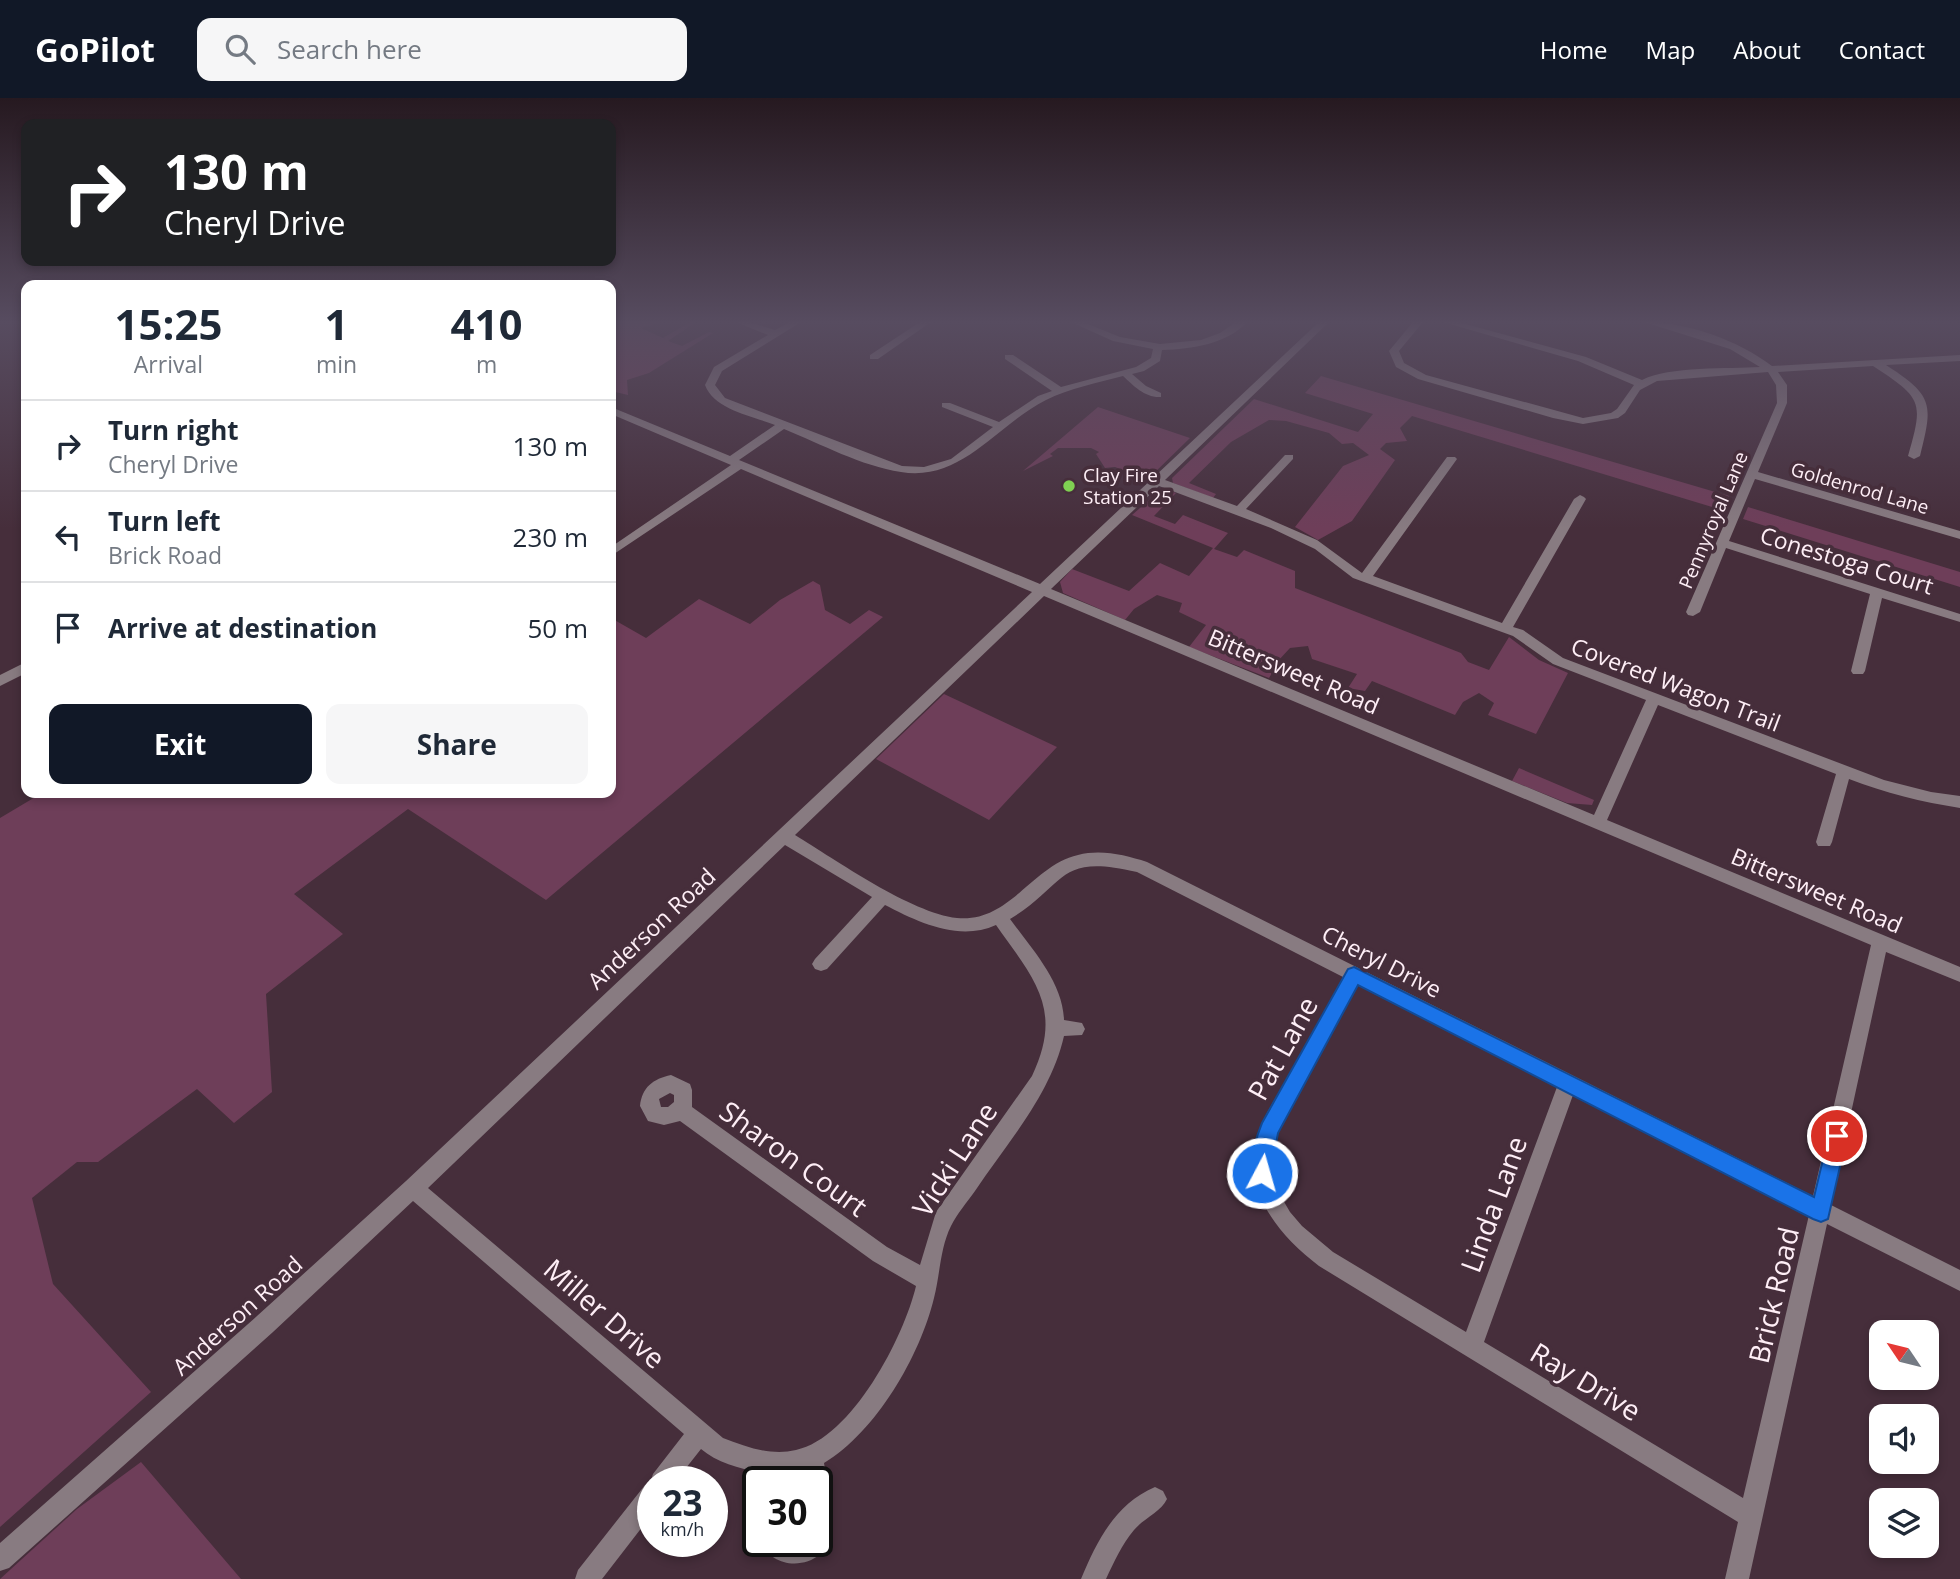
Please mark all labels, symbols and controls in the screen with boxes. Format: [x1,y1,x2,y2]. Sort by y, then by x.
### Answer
search box [197,18,687,81]
text: GoPilot [35,27,155,72]
icon: search [221,30,259,68]
text: Search here [277,31,422,67]
text: Home [1540,33,1608,66]
text: Map [1646,33,1695,66]
text: About [1733,33,1801,66]
text: Contact [1839,33,1925,66]
text: 130 m [164,138,309,204]
icon: right [49,147,140,238]
text: Cheryl Drive [164,201,346,244]
text: 15:25 [114,295,222,352]
text: 1 [324,295,349,352]
text: 410 [451,295,523,352]
text: Arrival [134,348,203,380]
text: min [316,348,357,380]
text: m [476,348,497,380]
text: Turn right [108,412,239,448]
icon: right [49,427,87,465]
text: 130 m [513,428,588,464]
street label: Pennyroyal Lane [1672,447,1754,593]
text: Cheryl Drive [108,448,239,480]
street label: Goldenrod Lane [1788,456,1932,520]
place label: Clay Fire Station 25 [1083,462,1172,510]
marker: Clay Fire Station 25 [1061,478,1077,494]
text: Turn left [108,503,220,539]
icon: left [49,518,87,556]
street label: Conestoga Court [1756,518,1938,602]
text: 230 m [513,519,588,555]
text: Brick Road [108,539,222,571]
icon: arrive [49,609,87,647]
text: Arrive at destination [108,610,377,646]
text: 50 m [527,610,588,646]
street label: Bittersweet Road [1204,621,1384,721]
street label: Covered Wagon Trail [1567,629,1785,739]
button: Exit [49,704,312,784]
button: Share [326,704,588,784]
street label: Bittersweet Road [1727,840,1907,940]
street label: Anderson Road [580,860,722,996]
street label: Cheryl Drive [1317,917,1447,1005]
street label: Pat Lane [1238,989,1326,1107]
street label: Sharon Court [712,1092,876,1224]
street label: Vicki Lane [903,1094,1005,1224]
pin [1807,1106,1867,1166]
icon: arrive [1818,1117,1856,1155]
street label: Linda Lane [1451,1131,1535,1277]
position arrow [1225,1136,1299,1210]
street label: Brick Road [1739,1223,1807,1367]
street label: Anderson Road [165,1248,309,1382]
street label: Miller Drive [536,1250,674,1376]
north arrow [1869,1320,1939,1390]
map controls [1869,1320,1939,1558]
street label: Ray Drive [1524,1333,1648,1429]
button: sound [1869,1404,1939,1474]
speed limit sign: 30 [742,1466,833,1557]
text: 23 [662,1479,703,1526]
button: layers [1869,1488,1939,1558]
text: km/h [661,1517,704,1541]

